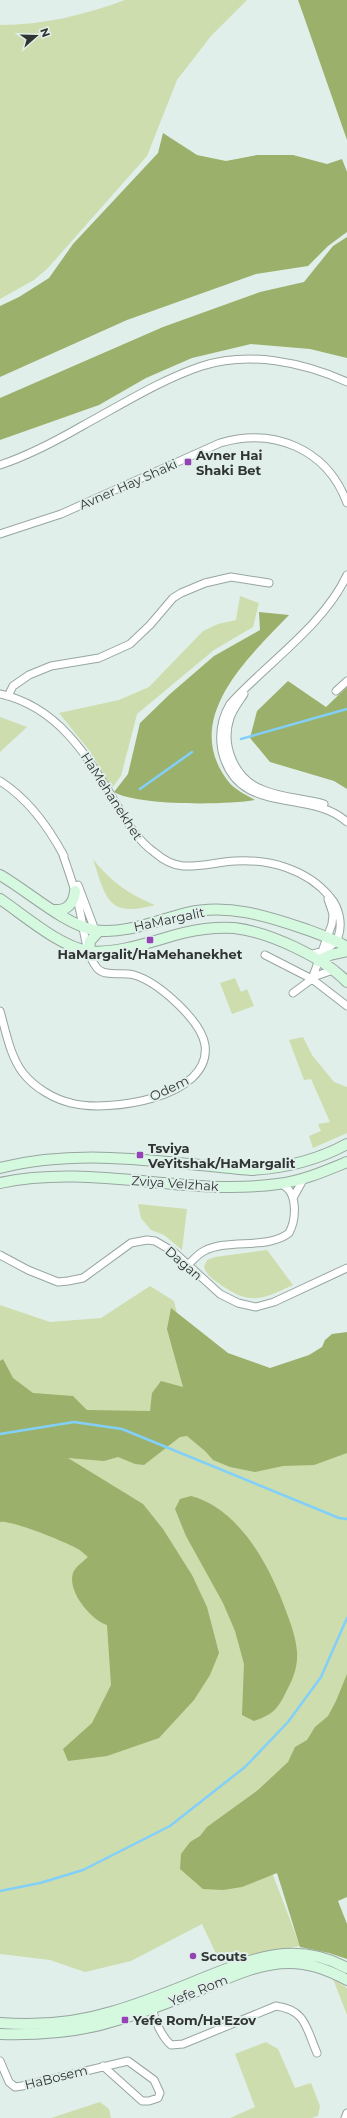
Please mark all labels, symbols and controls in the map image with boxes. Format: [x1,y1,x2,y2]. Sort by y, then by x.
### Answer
north arrow [16,16,56,56]
text: N [37,26,53,39]
place label: Avner Hai Shaki Bet [195,447,262,478]
street label: Avner Hay Shaki [77,455,179,513]
marker: Avner Hai Shaki Bet [183,457,193,467]
street label: HaMehanekhet [78,749,146,843]
street label: HaMargalit [132,904,206,934]
marker: HaMargalit/HaMehanekhet [145,935,155,945]
place label: HaMargalit/HaMehanekhet [58,946,243,962]
street label: Odem [147,1072,191,1104]
place label: Tsviya VeYitshak/HaMargalit [147,1140,296,1171]
marker: Tsviya VeYitshak/HaMargalit [135,1150,145,1160]
street label: Zviya VeIzhak [131,1172,219,1194]
street label: Dagan [162,1243,206,1283]
place label: Scouts [201,1948,247,1964]
marker: Scouts [188,1951,198,1961]
street label: Yefe Rom [166,1971,230,2009]
place label: Yefe Rom/Ha'Ezov [132,2012,256,2028]
marker: Yefe Rom/Ha'Ezov [120,2015,130,2025]
street label: HaBosem [23,2061,89,2093]

